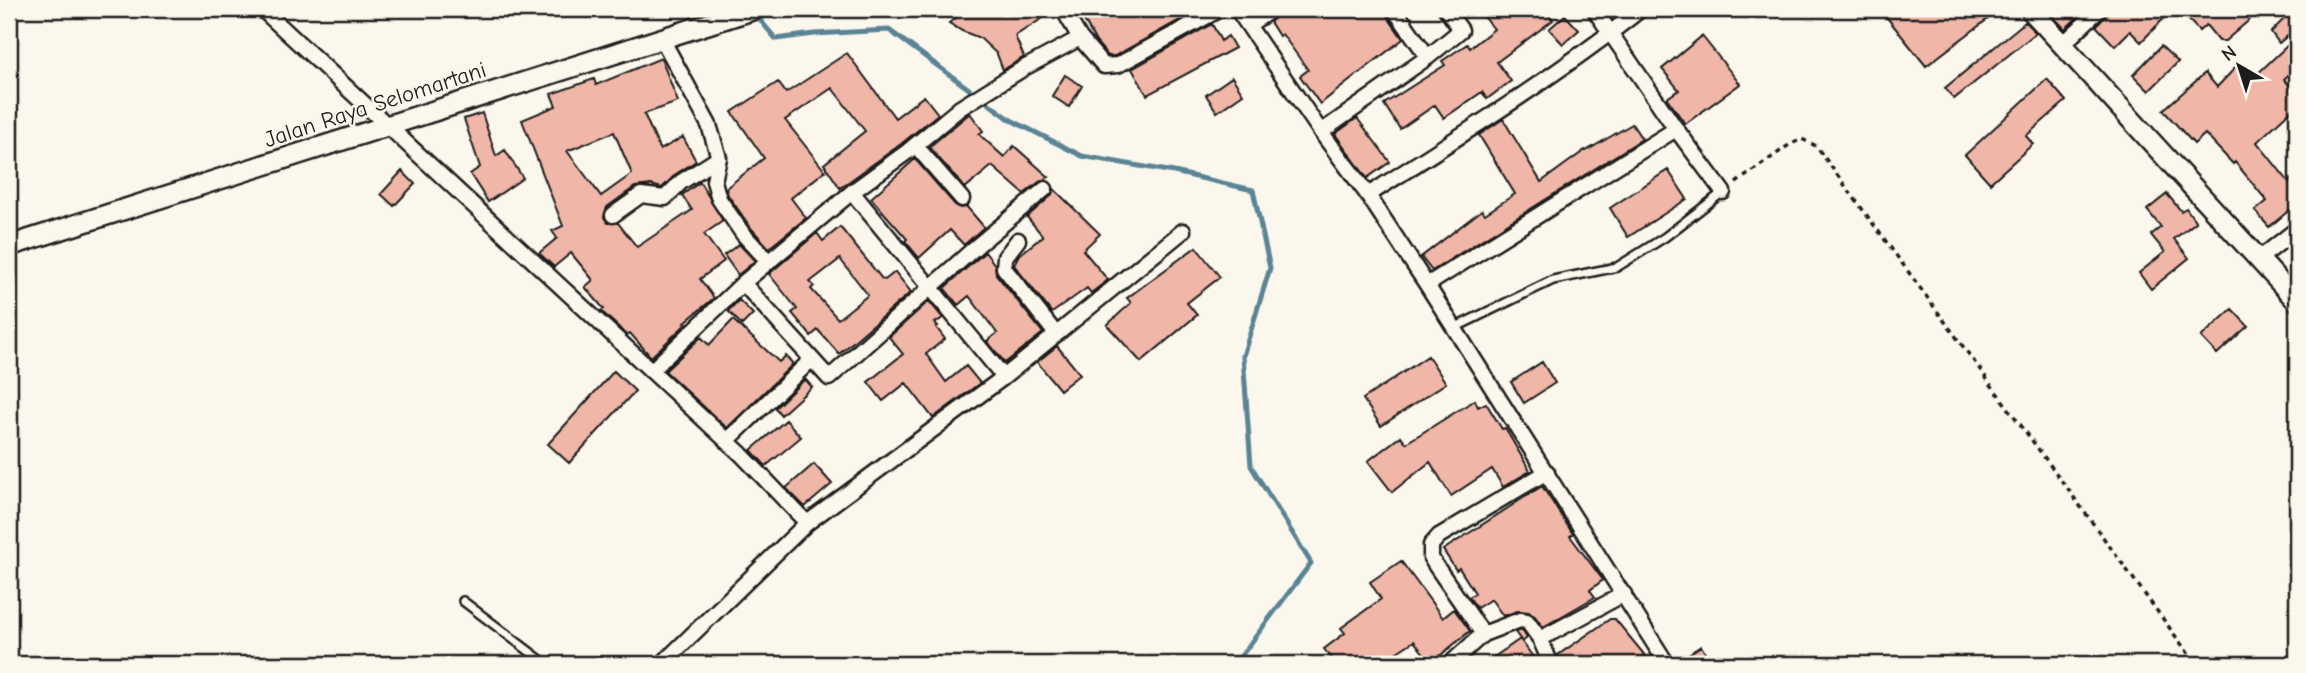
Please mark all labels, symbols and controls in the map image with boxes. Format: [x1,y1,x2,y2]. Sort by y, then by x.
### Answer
north arrow [2204,32,2274,102]
text: N [2217,41,2241,66]
street label: Jalan Raya Selomartani [261,56,489,153]

